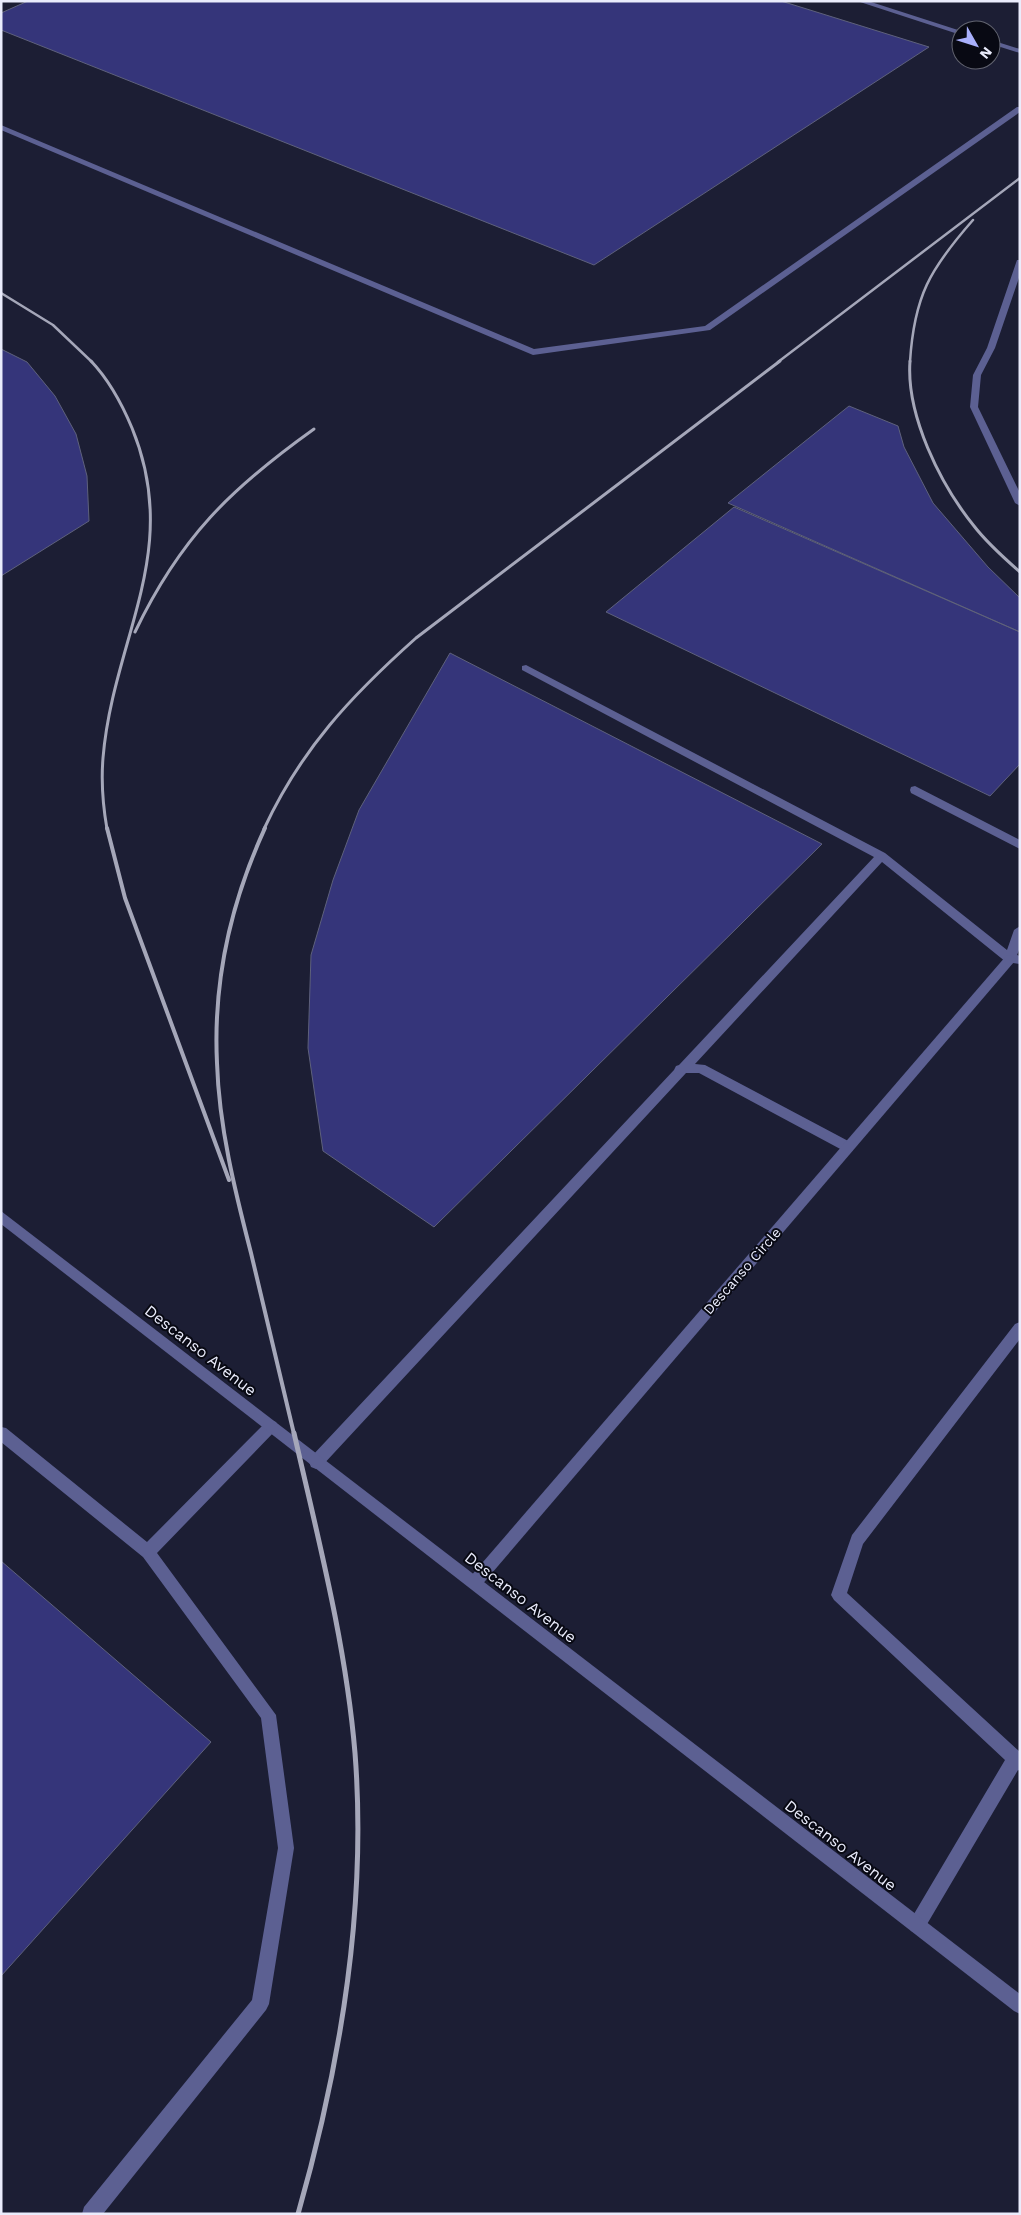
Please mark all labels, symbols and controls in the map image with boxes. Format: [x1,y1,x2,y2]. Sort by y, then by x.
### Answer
north arrow [951,20,1001,70]
text: N [977,44,996,62]
street label: Descanso Circle [700,1224,784,1318]
street label: Descanso Avenue [141,1301,260,1400]
street label: Descanso Avenue [461,1548,580,1647]
street label: Descanso Avenue [781,1796,900,1895]

